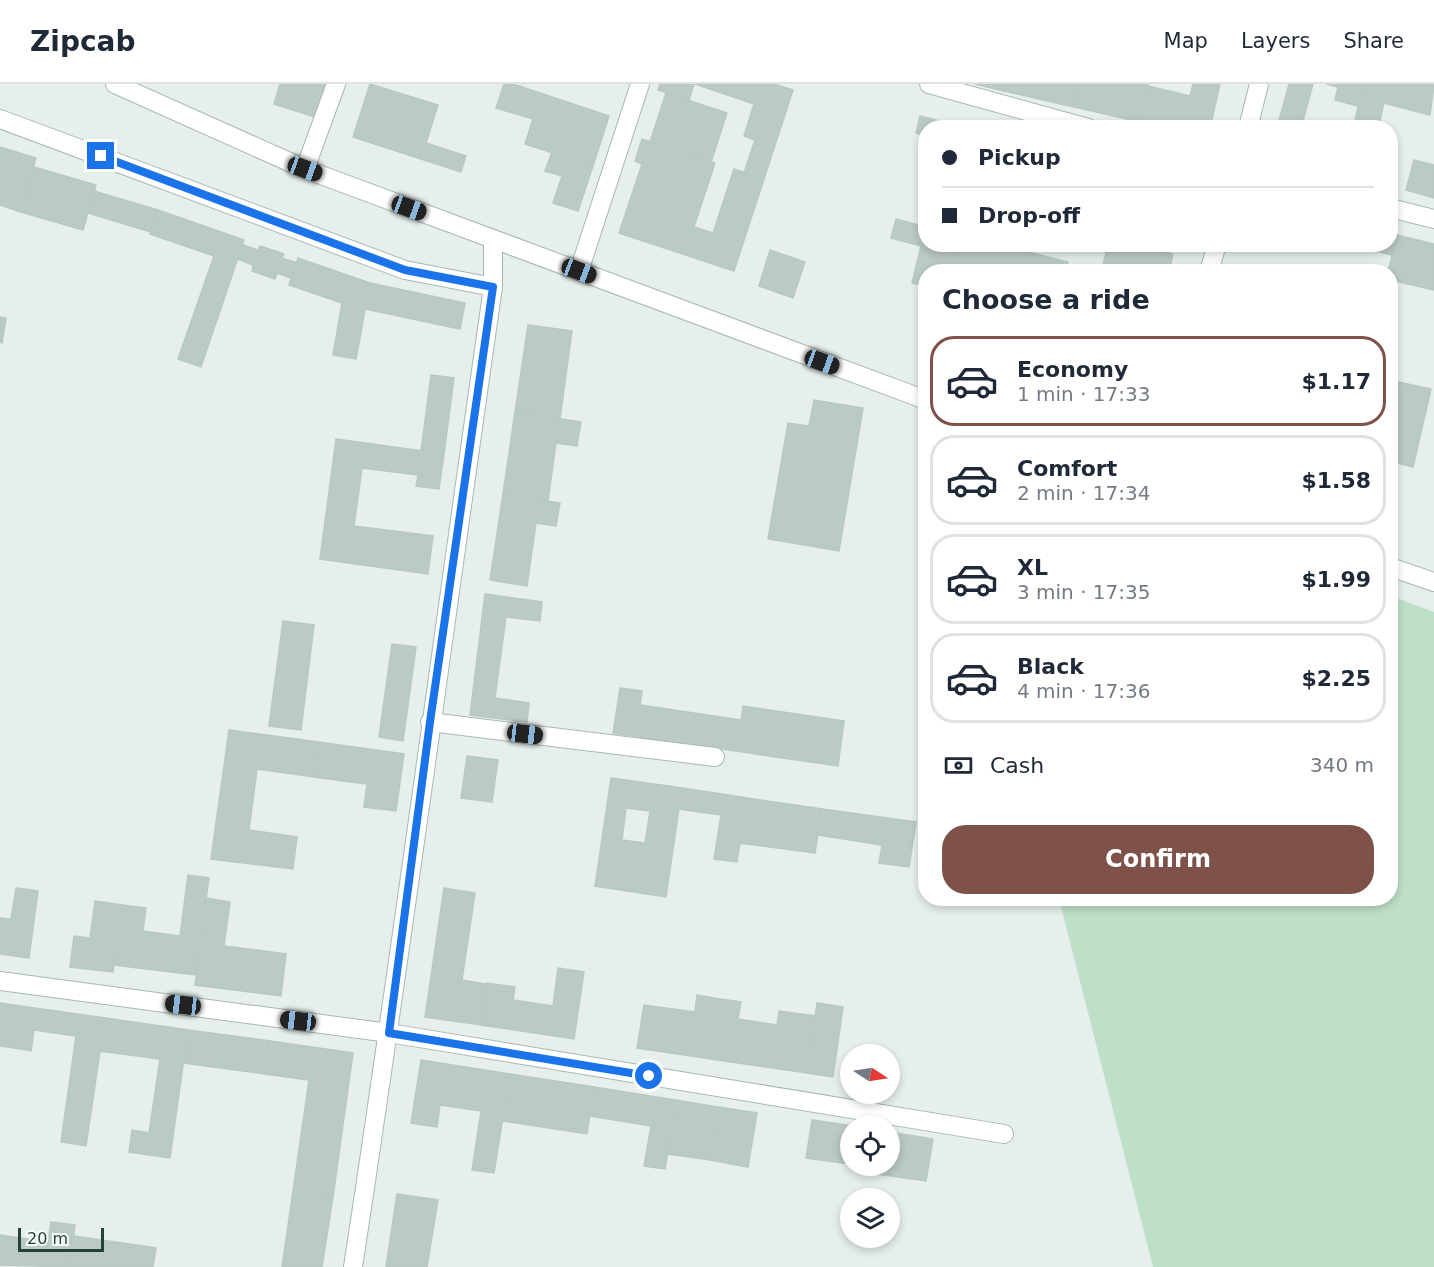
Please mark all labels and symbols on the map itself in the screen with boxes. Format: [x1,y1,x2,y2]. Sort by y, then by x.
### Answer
route end [87,142,114,169]
car [285,154,325,184]
car [389,193,429,223]
car [559,256,599,286]
car [802,347,842,377]
car [506,723,544,745]
car [164,994,202,1016]
car [279,1010,317,1032]
north arrow [840,1044,900,1104]
route start [635,1062,662,1089]
scale bar [18,1225,104,1252]

